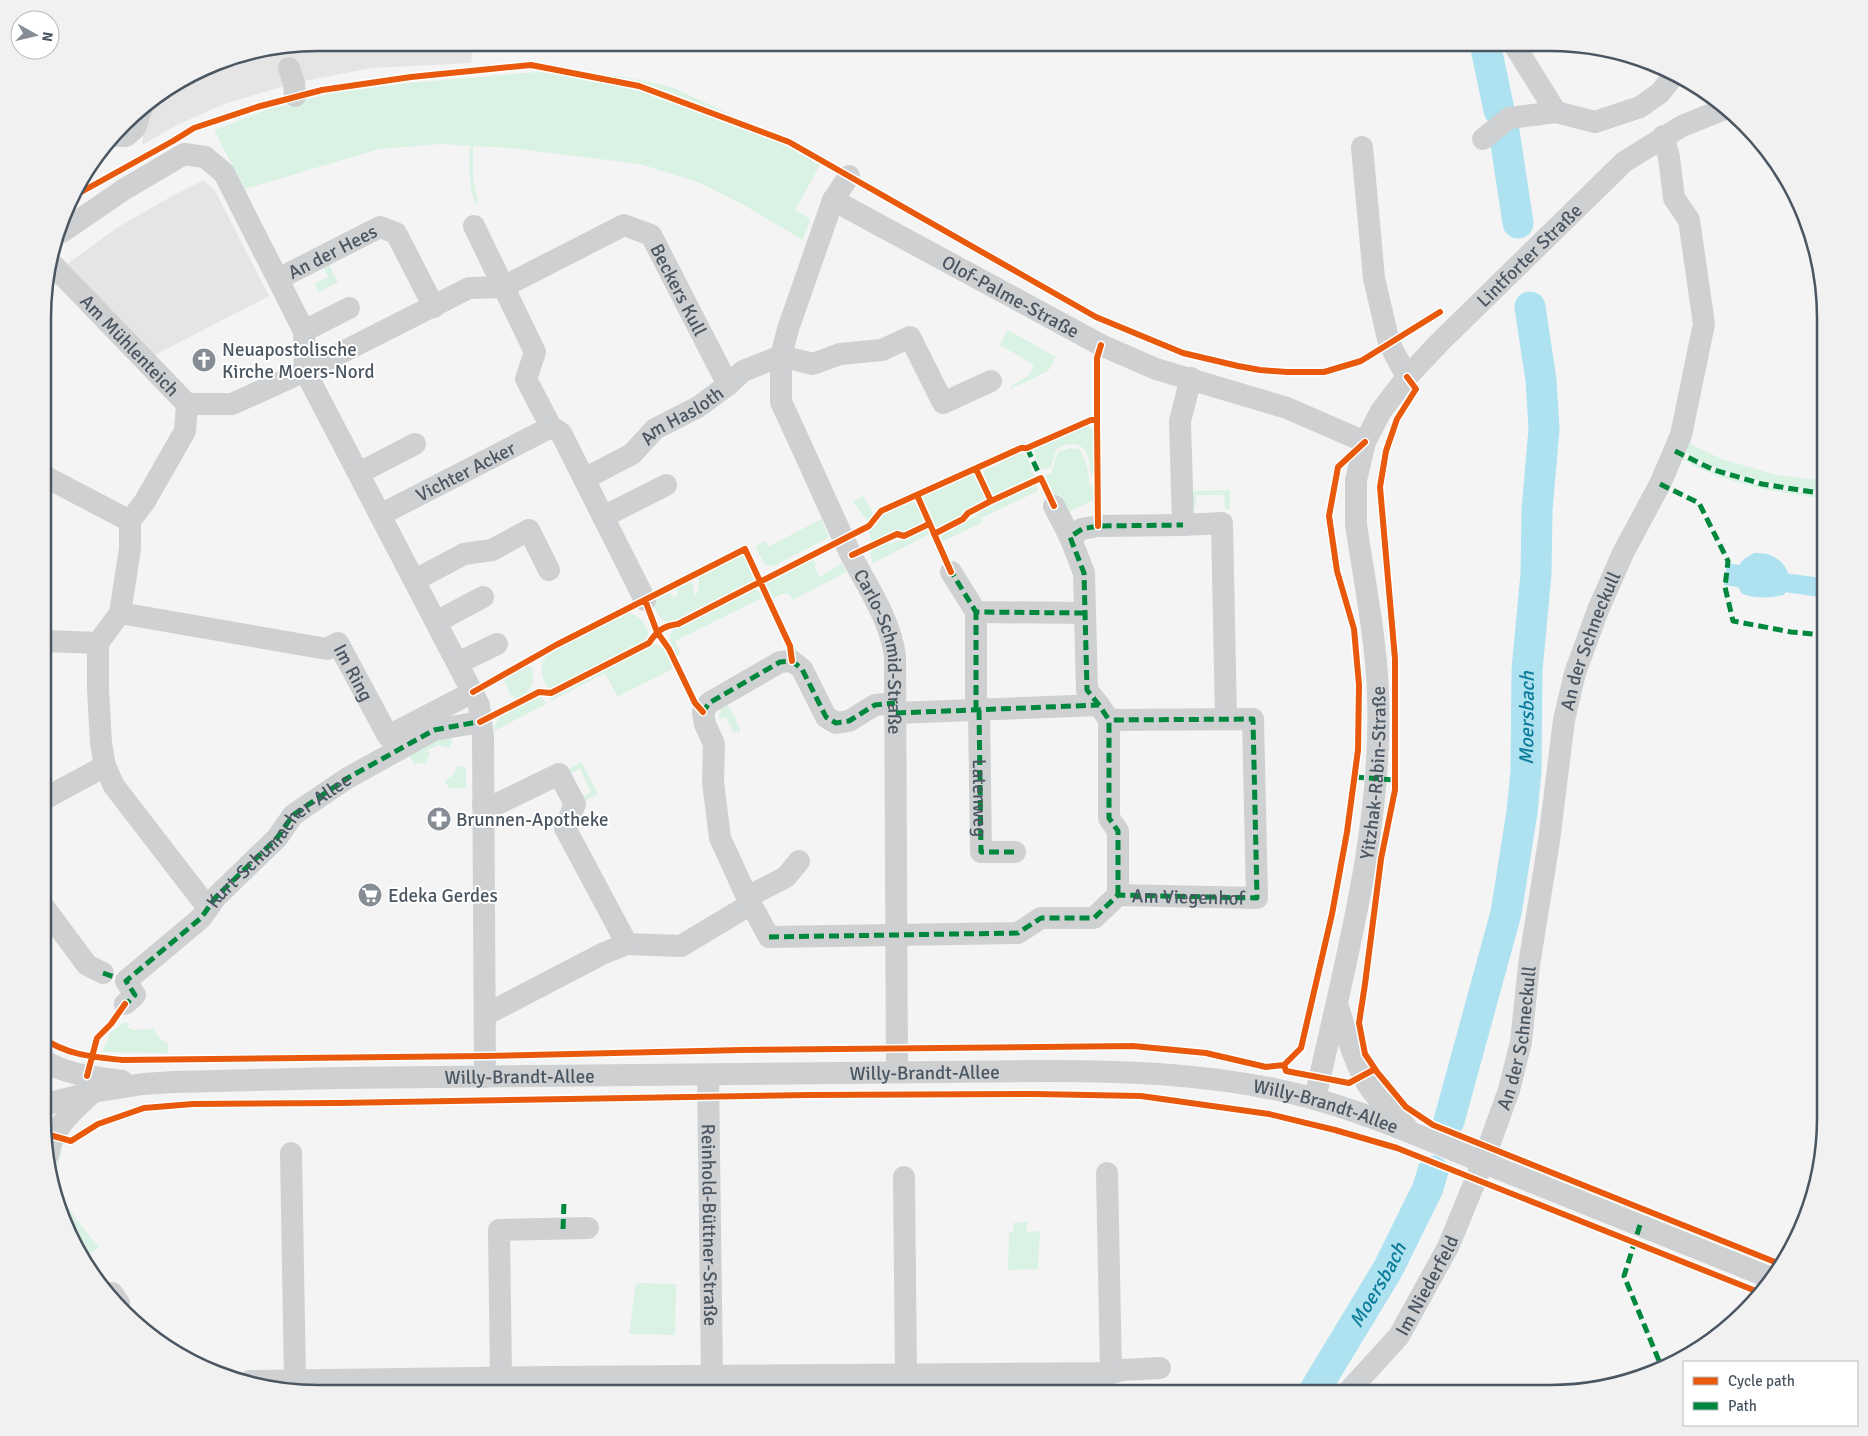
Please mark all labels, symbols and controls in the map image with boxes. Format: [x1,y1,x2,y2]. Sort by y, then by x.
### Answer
north arrow [10,10,60,60]
text: N [38,31,56,43]
street label: Lintforter Straße [1472,199,1587,312]
street label: An der Hees [284,219,382,285]
street label: Beckers Kull [644,240,712,340]
street label: Olof-Palme-Straße [937,250,1083,344]
street label: Am Mühlenteich [75,290,184,402]
place label: Neuapostolische Kirche Moers-Nord [222,338,374,384]
church icon: Neuapostolische Kirche Moers-Nord [191,347,217,373]
street label: Am Hasloth [635,381,729,450]
street label: Vichter Acker [412,436,520,508]
street label: Carlo-Schmid-Straße [848,565,906,735]
street label: An der Schneckull [1556,568,1626,713]
street label: Im Ring [328,640,378,706]
water label: Moersbach [1514,670,1540,765]
street label: Yitzhak-Rabin-Straße [1355,686,1391,861]
street label: Latenweg [967,759,992,837]
street label: Kurt-Schumacher-Allee [201,768,356,913]
pharmacy icon: Brunnen-Apotheke [426,806,452,832]
place label: Brunnen-Apotheke [456,808,608,832]
supermarket icon: Edeka Gerdes [357,882,383,908]
place label: Edeka Gerdes [388,884,498,908]
street label: Am Viegenhof [1132,884,1247,911]
street label: An der Schneckull [1492,965,1542,1114]
street label: Willy-Brandt-Allee [849,1060,1000,1086]
street label: Willy-Brandt-Allee [444,1064,595,1090]
street label: Willy-Brandt-Allee [1251,1074,1402,1139]
street label: Reinhold-Büttner-Straße [696,1124,722,1326]
street label: Im Niederfeld [1391,1232,1464,1340]
water label: Moersbach [1344,1238,1413,1332]
legend [1683,1361,1858,1426]
text: Cycle path [1728,1372,1795,1390]
text: Path [1728,1397,1757,1415]

